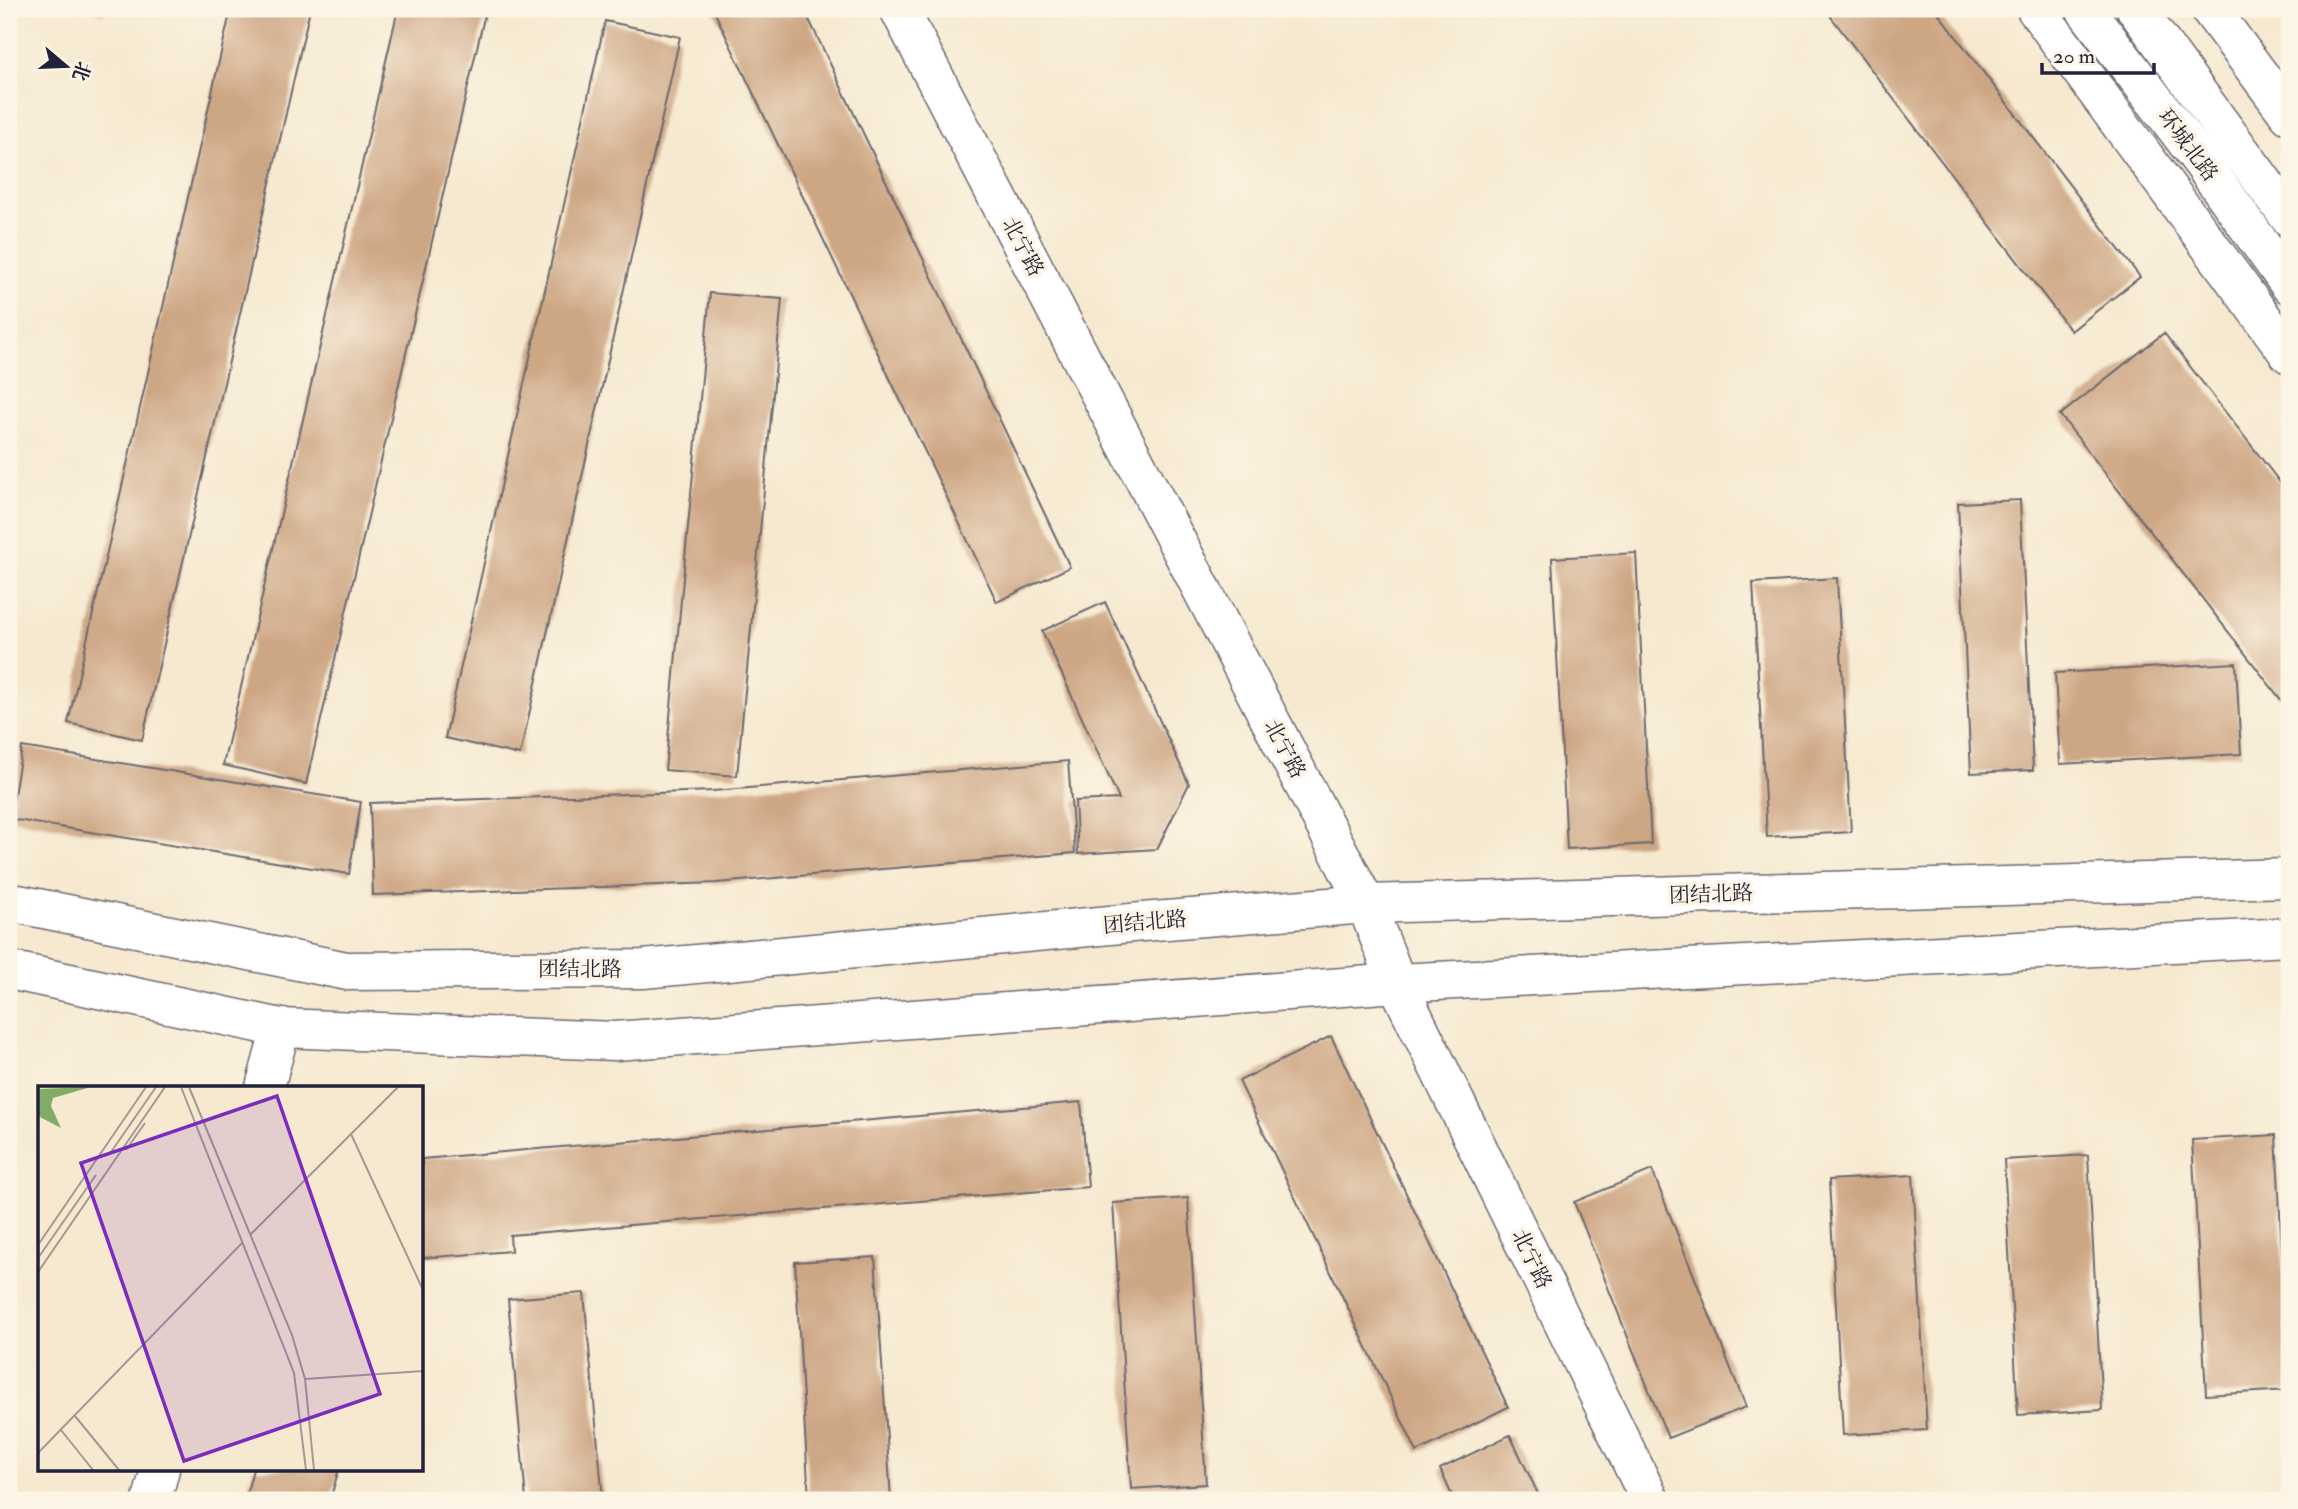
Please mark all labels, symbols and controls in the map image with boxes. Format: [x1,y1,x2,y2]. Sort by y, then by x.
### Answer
north arrow [32,32,102,102]
scale bar [2042,32,2154,76]
text: 20 m [2053,43,2095,70]
text: 北 [67,58,96,84]
street label: 环城北路 [2152,104,2224,187]
street label: 北宁路 [996,213,1049,281]
street label: 北宁路 [1258,715,1311,783]
street label: 团结北路 [1669,880,1753,909]
street label: 团结北路 [1102,905,1188,940]
street label: 团结北路 [538,956,622,983]
inset map [38,1086,424,1470]
street label: 北宁路 [1506,1225,1557,1293]

